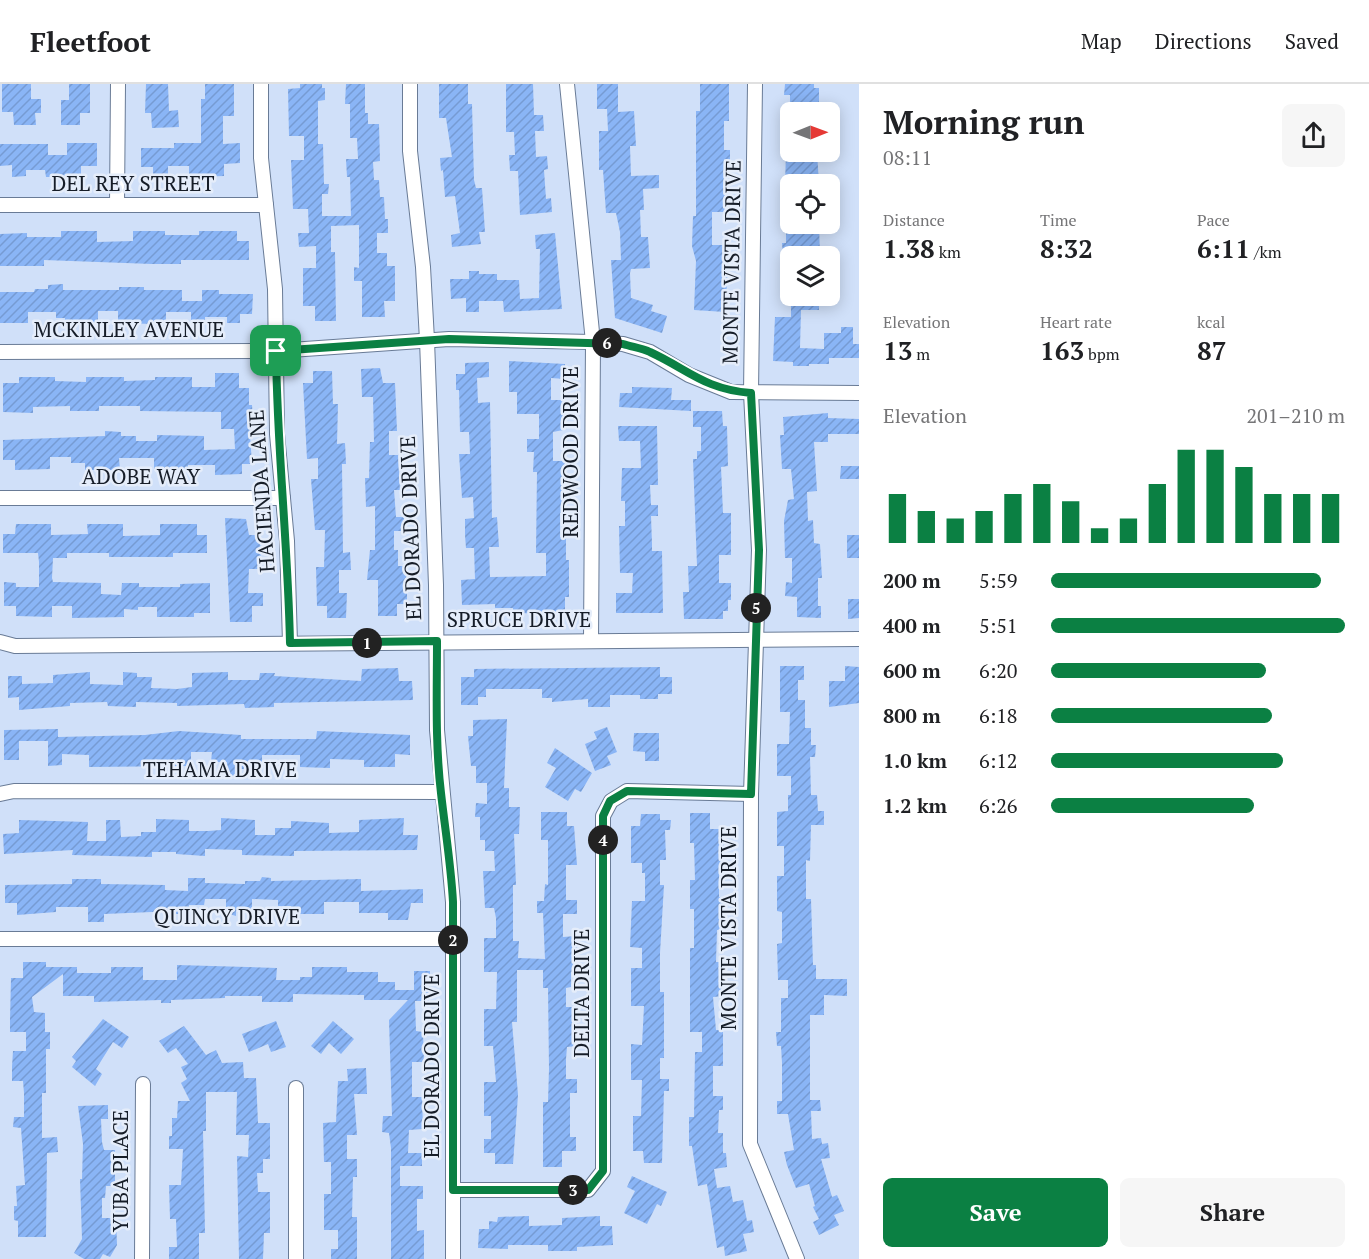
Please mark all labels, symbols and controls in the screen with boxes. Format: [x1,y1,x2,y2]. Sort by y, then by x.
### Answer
text: Fleetfoot [30,23,151,60]
text: Map [1081,27,1122,55]
text: Directions [1155,27,1252,55]
text: Saved [1285,27,1339,55]
text: Morning run [883,100,1085,143]
north arrow [780,102,840,162]
map controls [780,102,840,306]
button: share [1282,104,1345,167]
text: 08:11 [883,144,932,171]
street label: MONTE VISTA DRIVE [715,160,747,364]
street label: DEL REY STREET [51,169,215,197]
button: locate [780,174,840,234]
text: Distance [883,209,945,231]
text: Time [1040,209,1077,231]
text: Pace [1197,209,1230,231]
text: 1.38 [883,231,935,265]
text: 8:32 [1040,231,1093,265]
text: 6:11 [1197,231,1250,265]
text: km [935,241,961,263]
text: /km [1250,241,1281,263]
button: layers [780,246,840,306]
text: Elevation [883,311,950,333]
text: Heart rate [1040,311,1112,333]
text: kcal [1197,311,1225,333]
street label: MCKINLEY AVENUE [34,315,224,343]
pin [250,325,301,376]
pin: 6 [592,328,622,358]
text: 6 [602,332,612,354]
text: 13 [883,333,912,367]
text: 163 [1040,333,1084,367]
text: 87 [1197,333,1226,367]
icon: arrive [259,334,292,367]
text: m [912,343,930,365]
text: bpm [1084,343,1120,365]
street label: REDWOOD DRIVE [556,366,584,538]
text: Elevation [883,402,967,429]
text: 201–210 m [1246,402,1345,429]
street label: HACIENDA LANE [241,409,281,573]
street label: EL DORADO DRIVE [393,435,427,621]
street label: ADOBE WAY [82,462,201,490]
text: 200 m [883,567,941,594]
text: 5:59 [979,567,1018,594]
pin: 5 [741,593,771,623]
text: 5 [751,597,761,619]
street label: SPRUCE DRIVE [447,605,591,633]
text: 400 m [883,612,941,639]
text: 5:51 [979,612,1018,639]
pin: 1 [352,628,382,658]
text: 1 [362,632,372,654]
text: 600 m [883,657,941,684]
text: 6:20 [979,657,1018,684]
text: 800 m [883,702,941,729]
text: 6:18 [979,702,1018,729]
text: 1.0 km [883,747,947,774]
text: 6:12 [979,747,1018,774]
street label: TEHAMA DRIVE [143,755,297,783]
text: 1.2 km [883,792,947,819]
text: 6:26 [979,792,1018,819]
pin: 4 [588,825,618,855]
street label: MONTE VISTA DRIVE [714,826,742,1030]
text: 4 [598,829,608,851]
street label: QUINCY DRIVE [154,902,300,930]
pin: 2 [438,925,468,955]
street label: DELTA DRIVE [567,928,595,1058]
text: 2 [448,929,458,951]
street label: EL DORADO DRIVE [417,974,445,1158]
street label: YUBA PLACE [106,1110,134,1232]
pin: 3 [558,1175,588,1205]
button: Save [883,1178,1108,1247]
button: Share [1120,1178,1345,1247]
text: 3 [568,1179,578,1201]

